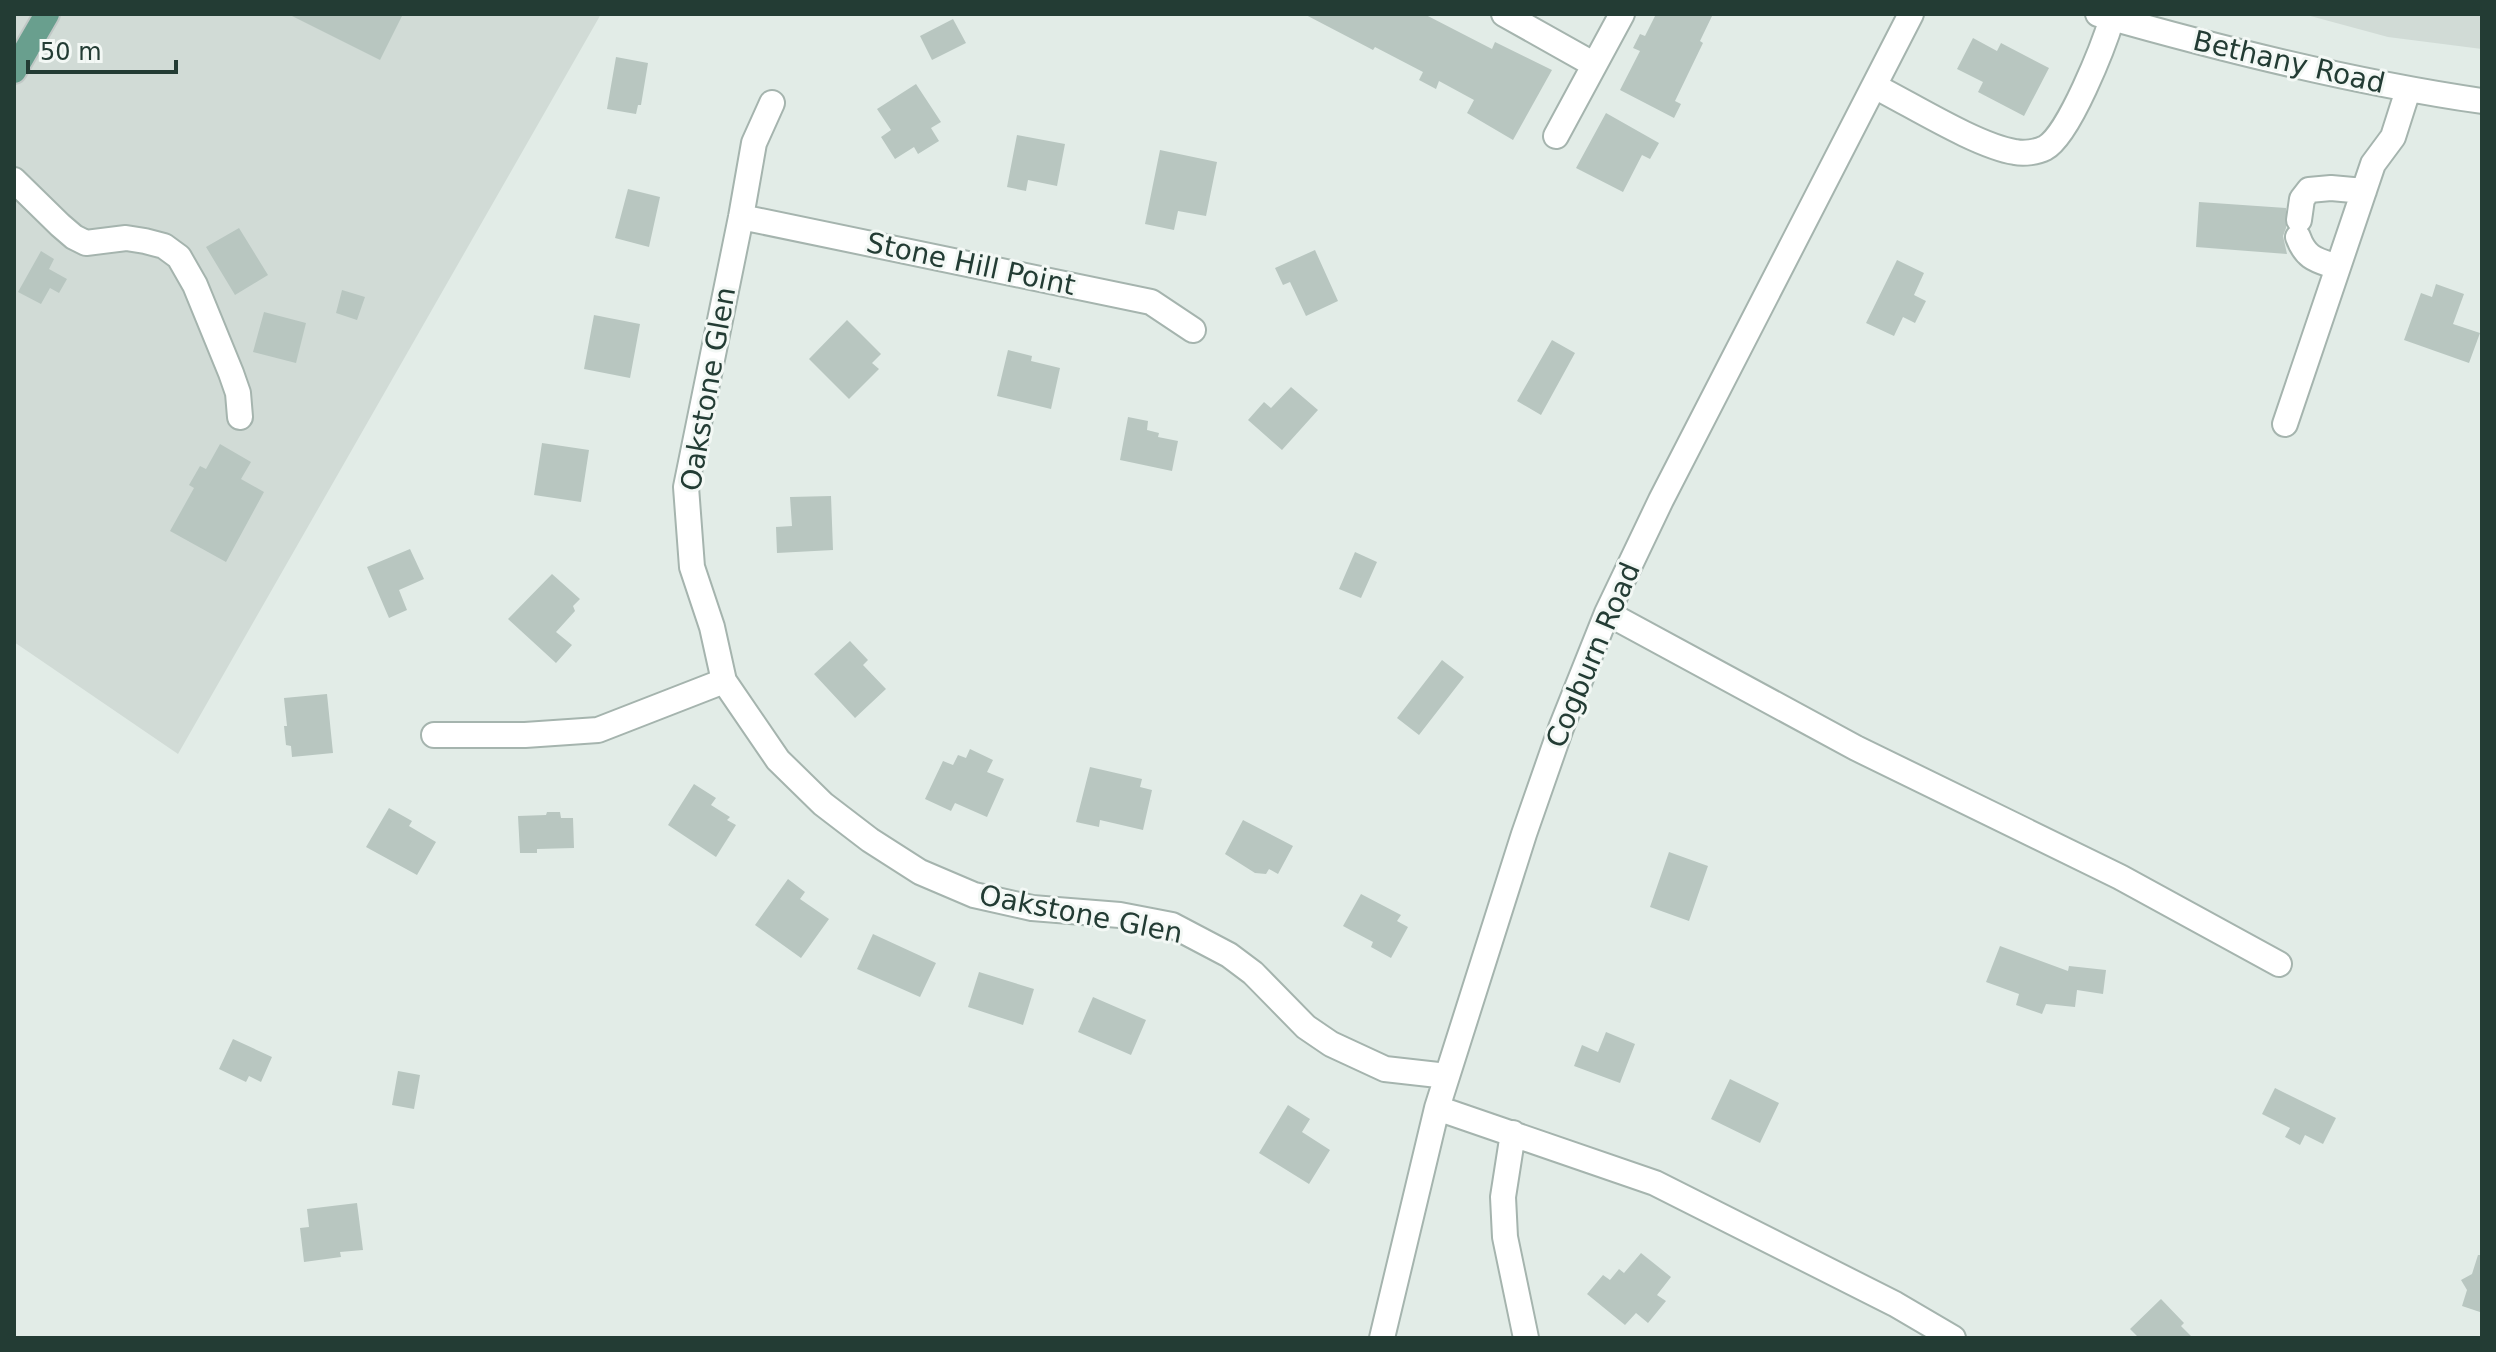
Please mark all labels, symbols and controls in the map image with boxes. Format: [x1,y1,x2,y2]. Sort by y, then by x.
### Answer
scale bar [28,24,176,74]
street label: Bethany Road [2190,24,2388,100]
text: 50 m [40,38,102,66]
street label: Stone Hill Point [864,226,1078,302]
street label: Oakstone Glen [674,284,742,494]
street label: Cogburn Road [1539,557,1647,753]
street label: Oakstone Glen [977,878,1185,950]

